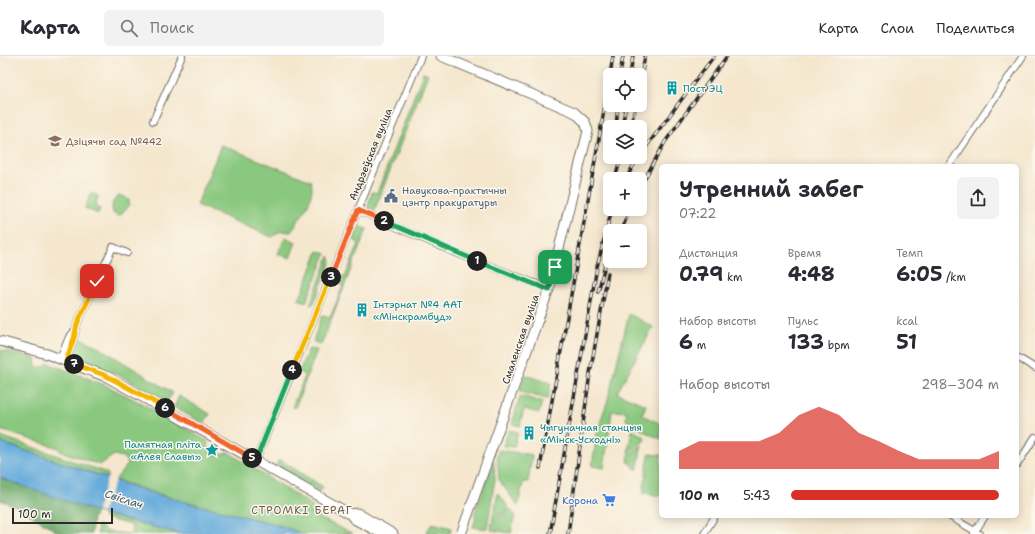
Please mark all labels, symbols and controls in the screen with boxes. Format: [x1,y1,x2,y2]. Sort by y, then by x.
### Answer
search box [104,10,384,46]
text: Карта [20,15,80,40]
icon: search [118,17,140,39]
text: Поиск [150,18,194,38]
text: Карта [818,19,859,37]
text: Слои [881,19,914,37]
text: Поделиться [936,19,1015,37]
map controls [603,68,647,268]
button: locate [603,68,647,112]
building icon: Пост ЭЦ [664,80,680,96]
place label: Пост ЭЦ [683,82,723,95]
street label: Андрэеўская вуліца [346,105,395,202]
button: layers [603,120,647,164]
school or university icon: Дзіцячы сад №442 [47,133,63,149]
place label: Дзіцячы сад №442 [66,135,162,148]
button: + [603,172,647,216]
text: Утренний забег [679,175,863,204]
button: share [957,177,999,219]
place label: Навукова-практычны цэнтр пракуратуры [402,184,507,209]
public building icon: Навукова-практычны цэнтр пракуратуры [383,188,399,204]
text: 07:22 [679,205,716,222]
pin: 2 [374,211,394,231]
text: 2 [380,213,388,228]
button: − [603,224,647,268]
text: Дистанция [679,246,738,261]
text: Время [788,246,821,261]
text: Темп [896,246,923,261]
pin [538,250,572,284]
pin: 1 [467,251,487,271]
text: 1 [474,253,480,268]
icon: arrive [544,256,566,278]
text: 0.79 [679,261,723,287]
text: 4:48 [788,261,835,287]
text: 6:05 [896,261,943,287]
pin [80,264,114,298]
pin: 3 [321,267,341,287]
text: 3 [327,269,335,284]
icon: check [86,270,108,292]
text: km [723,270,742,285]
text: /km [943,270,966,285]
street label: Смаленская вуліца [499,292,542,386]
place label: Інтэрнат №4 ААТ «Мінскрамбуд» [373,298,463,323]
building icon: Інтэрнат №4 ААТ «Мінскрамбуд» [354,302,370,318]
text: Набор высоты [679,314,756,329]
text: Пульс [788,314,819,329]
text: kcal [896,314,918,329]
text: 6 [679,329,693,355]
text: 133 [788,329,824,355]
text: 51 [896,329,917,355]
text: m [693,338,706,353]
text: bpm [824,338,850,353]
pin: 7 [64,354,84,374]
text: 7 [70,356,78,371]
pin: 4 [282,360,302,380]
text: 4 [288,362,296,377]
text: Набор высоты [679,376,770,393]
text: 298–304 m [921,376,999,393]
pin: 6 [155,398,175,418]
text: 6 [161,400,169,415]
place label: Чыгуначная станцыя «Мінск-Усходні» [540,421,642,446]
building icon: Чыгуначная станцыя «Мінск-Усходні» [521,425,537,441]
place label: Памятная пліта «Алея Славы» [124,438,202,463]
place icon: Памятная пліта «Алея Славы» [204,442,220,458]
pin: 5 [242,448,262,468]
text: 5 [249,450,255,465]
water label: Свіслач [103,486,145,513]
text: 100 m [679,487,719,504]
text: 5:43 [743,487,771,504]
supermarket icon: Корона [601,492,617,508]
place label: Корона [562,494,599,507]
district label: СТРОМКІ БЕРАГ [251,503,353,518]
scale bar [12,506,113,525]
text: 100 m [18,507,51,522]

